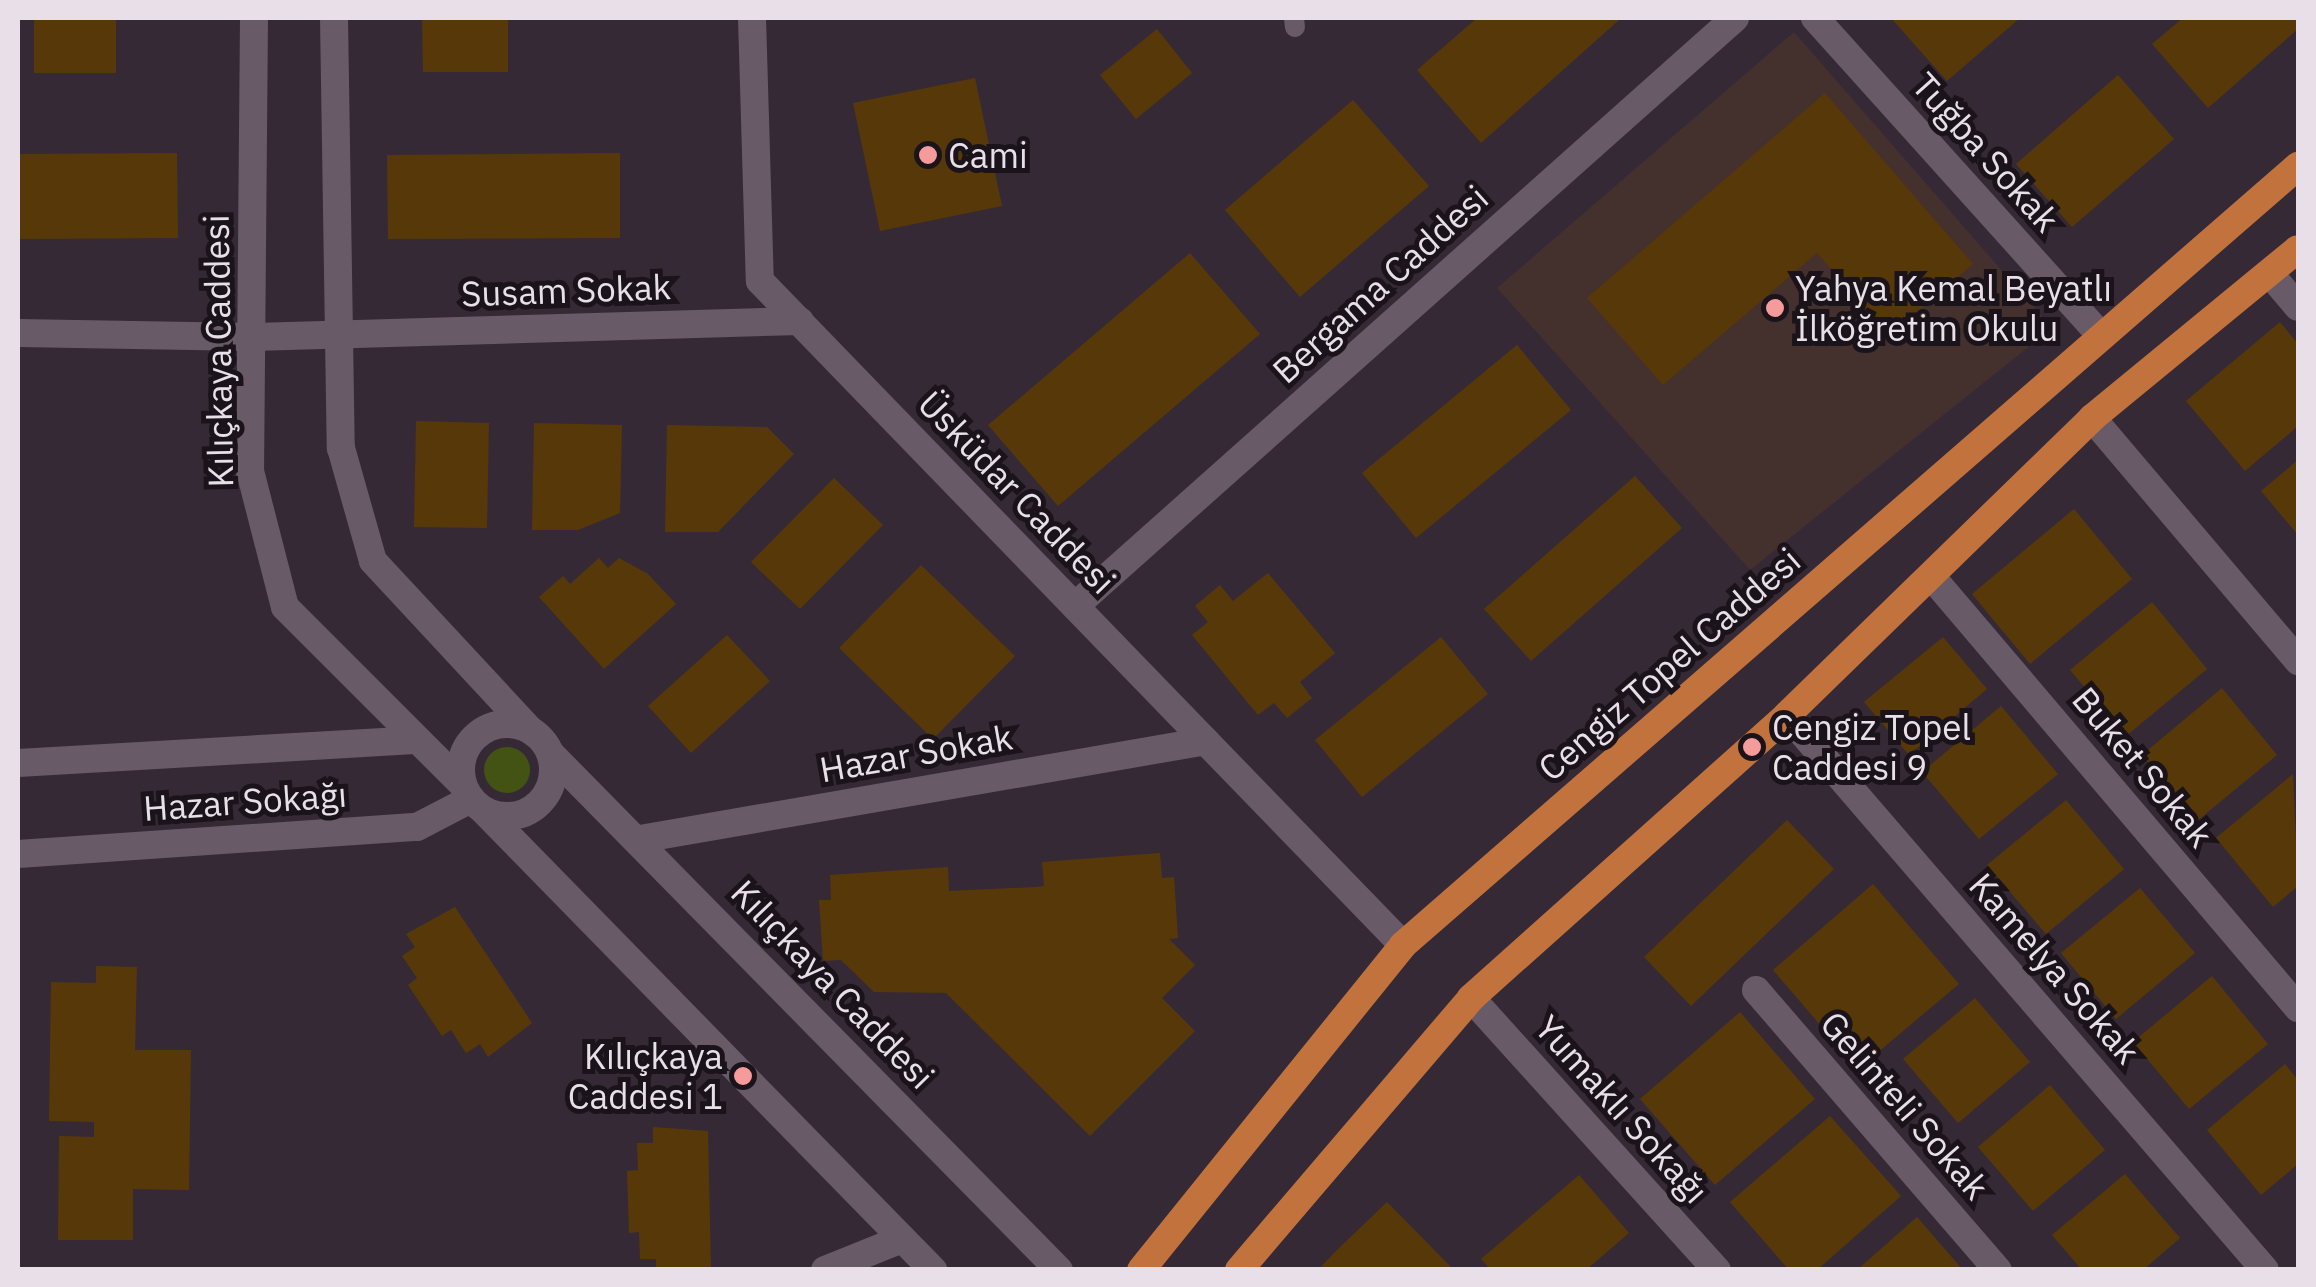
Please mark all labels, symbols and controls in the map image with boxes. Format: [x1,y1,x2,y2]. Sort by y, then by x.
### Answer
street label: Tuğba Sokak [1904,64,2068,240]
place label: Cami [948,134,1028,176]
marker: Cami [917,144,939,166]
street label: Bergama Caddesi [1264,176,1496,392]
street label: Kılıçkaya Caddesi [195,214,241,488]
street label: Susam Sokak [460,265,672,315]
place label: Yahya Kemal Beyatlı İlköğretim Okulu [1795,267,2112,349]
marker: Yahya Kemal Beyatlı İlköğretim Okulu [1764,297,1786,319]
street label: Üsküdar Caddesi [910,382,1124,602]
street label: Cengiz Topel Caddesi [1529,539,1809,789]
street label: Buket Sokak [2064,679,2222,855]
place label: Cengiz Topel Caddesi 9 [1772,706,1971,788]
street label: Hazar Sokak [816,715,1016,791]
marker: Cengiz Topel Caddesi 9 [1741,736,1763,758]
street label: Hazar Sokağı [142,773,348,829]
street label: Kamelya Sokak [1961,864,2149,1072]
street label: Kılıçkaya Caddesi [723,871,943,1097]
street label: Gelinteli Sokak [1812,1003,1998,1207]
street label: Yumaklı Sokağı [1527,1007,1717,1211]
place label: Kılıçkaya Caddesi 1 [568,1035,723,1117]
marker: Kılıçkaya Caddesi 1 [732,1065,754,1087]

